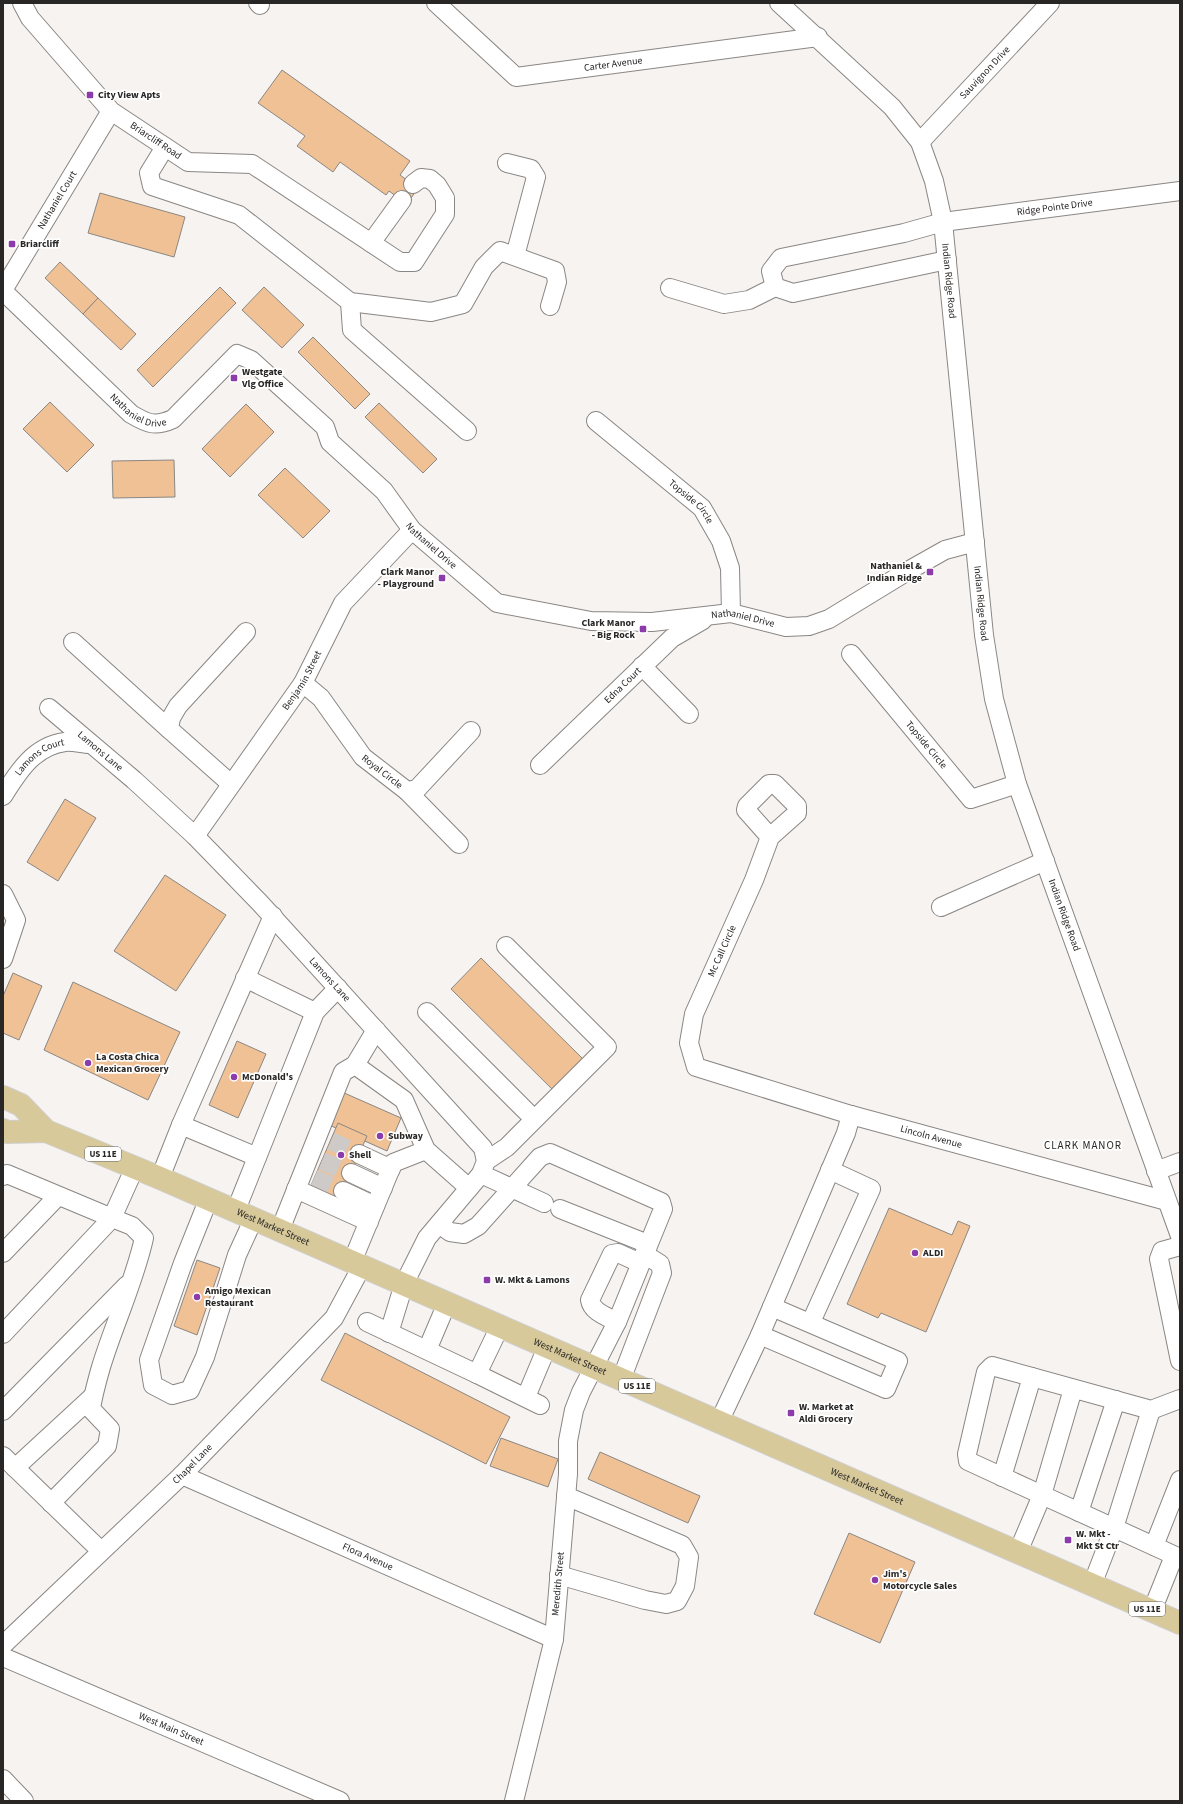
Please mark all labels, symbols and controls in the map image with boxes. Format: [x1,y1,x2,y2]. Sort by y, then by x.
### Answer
street label: Sauvignon Drive [957,43,1013,102]
street label: Carter Avenue [583,53,643,75]
place label: City View Apts [98,88,161,102]
marker: City View Apts [85,90,95,100]
street label: Briarcliff Road [127,118,184,163]
street label: Nathaniel Court [34,168,81,232]
street label: Ridge Pointe Drive [1016,195,1093,219]
place label: Briarcliff [20,237,59,251]
marker: Briarcliff [7,239,17,249]
street label: Indian Ridge Road [938,242,960,319]
place label: Westgate Vlg Office [241,365,284,391]
marker: Westgate Vlg Office [229,373,239,383]
street label: Nathaniel Drive [107,390,168,431]
street label: Topside Circle [666,476,717,526]
street label: Nathaniel Drive [402,520,460,572]
place label: Nathaniel & Indian Ridge [867,559,922,585]
place label: Clark Manor - Playground [377,565,434,591]
street label: Indian Ridge Road [970,565,992,642]
marker: Nathaniel & Indian Ridge [925,567,935,577]
marker: Clark Manor - Playground [437,573,447,583]
street label: Nathaniel Drive [710,606,776,631]
place label: Clark Manor - Big Rock [581,616,636,642]
marker: Clark Manor - Big Rock [638,624,648,634]
street label: Benjamin Street [279,648,325,713]
street label: Edna Court [601,664,645,707]
street label: Topside Circle [902,718,950,772]
street label: Lamons Lane [74,728,126,775]
street label: Lamons Court [12,735,66,779]
street label: Royal Circle [359,751,406,792]
street label: Indian Ridge Road [1045,877,1084,953]
street label: Mc Call Circle [704,923,740,979]
street label: Lamons Lane [306,954,354,1005]
place label: La Costa Chica Mexican Grocery [96,1050,170,1076]
marker: La Costa Chica Mexican Grocery [83,1058,93,1068]
place label: McDonald's [242,1070,294,1084]
marker: McDonald's [229,1072,239,1082]
street label: Lincoln Avenue [899,1122,964,1152]
place label: Subway [388,1129,424,1143]
marker: Subway [375,1131,385,1141]
district label: CLARK MANOR [1044,1138,1122,1153]
road number: US 11E [85,1147,121,1161]
place label: Shell [349,1148,371,1162]
marker: Shell [336,1150,346,1160]
street label: West Market Street [234,1205,312,1250]
place label: ALDI [922,1246,943,1260]
marker: ALDI [910,1248,920,1258]
place label: W. Mkt & Lamons [495,1273,570,1287]
marker: W. Mkt & Lamons [482,1275,492,1285]
place label: Amigo Mexican Restaurant [204,1284,271,1310]
marker: Amigo Mexican Restaurant [192,1292,202,1302]
street label: West Market Street [531,1335,609,1379]
road number: US 11E [619,1379,655,1393]
place label: W. Market at Aldi Grocery [798,1400,854,1426]
marker: W. Market at Aldi Grocery [786,1408,796,1418]
street label: Chapel Lane [169,1441,216,1487]
street label: West Market Street [828,1464,906,1509]
place label: W. Mkt - Mkt St Ctr [1076,1527,1119,1553]
marker: W. Mkt - Mkt St Ctr [1063,1535,1073,1545]
street label: Flora Avenue [340,1540,395,1574]
street label: Meredith Street [548,1551,568,1617]
place label: Jim's Motorcycle Sales [883,1567,957,1593]
marker: Jim's Motorcycle Sales [870,1575,880,1585]
road number: US 11E [1129,1602,1165,1616]
street label: West Main Street [137,1709,207,1749]

